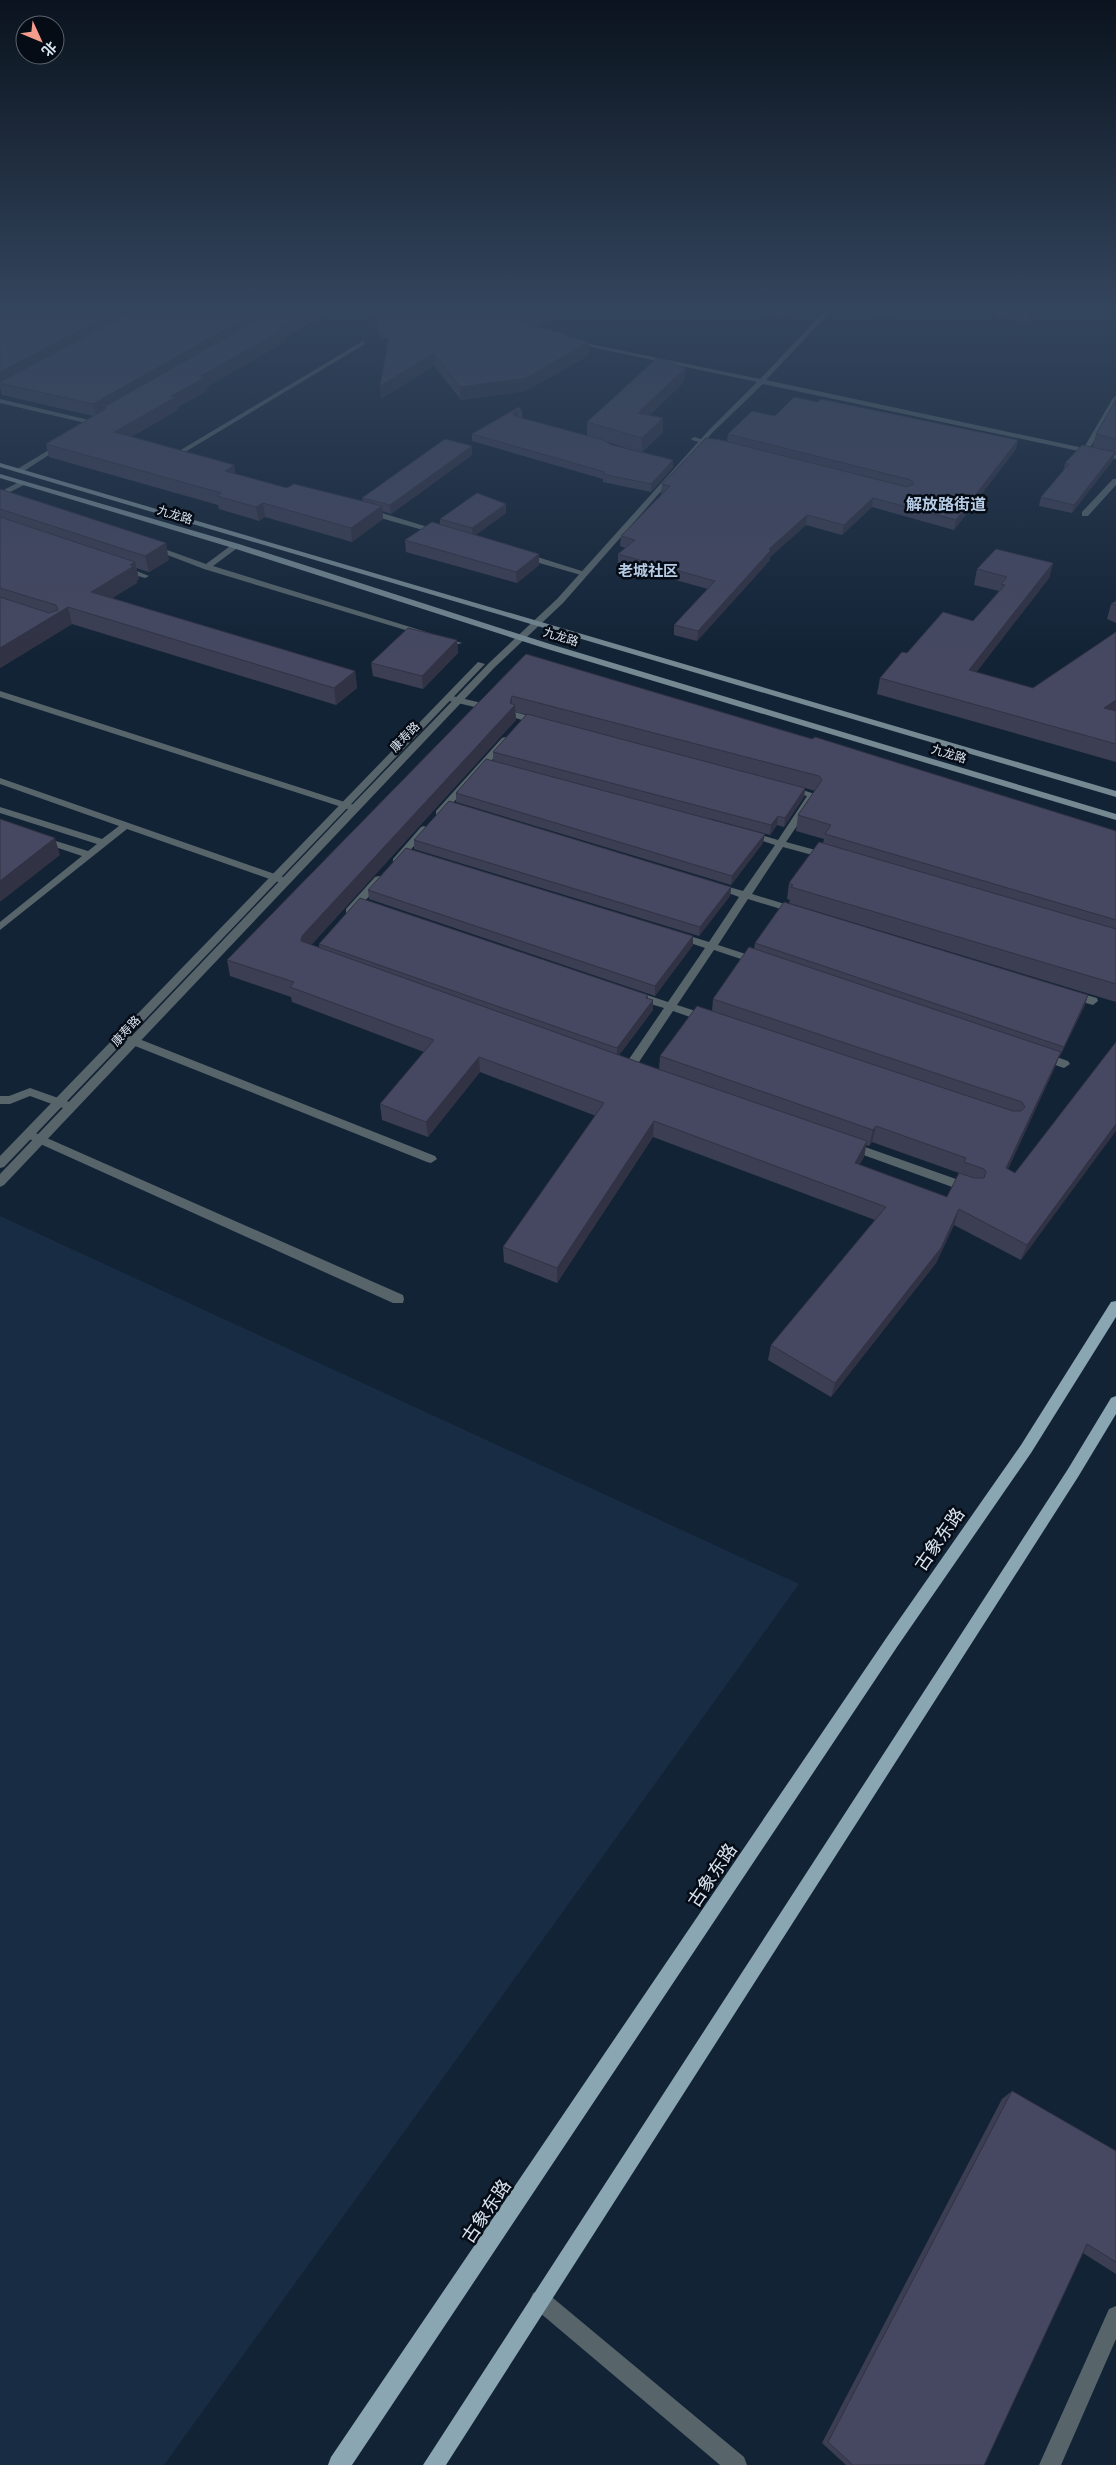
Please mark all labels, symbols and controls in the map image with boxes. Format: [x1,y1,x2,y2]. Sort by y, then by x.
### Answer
north arrow [15,15,65,65]
text: 北 [39,38,60,60]
district label: 解放路街道 [906,495,986,514]
street label: 九龙路 [156,503,194,527]
district label: 老城社区 [618,562,678,580]
street label: 九龙路 [542,625,580,649]
street label: 康寿路 [387,719,423,755]
street label: 九龙路 [930,742,968,766]
street label: 康寿路 [109,1013,143,1049]
street label: 古象东路 [910,1503,968,1575]
street label: 古象东路 [683,1839,741,1911]
street label: 古象东路 [457,2175,515,2247]

